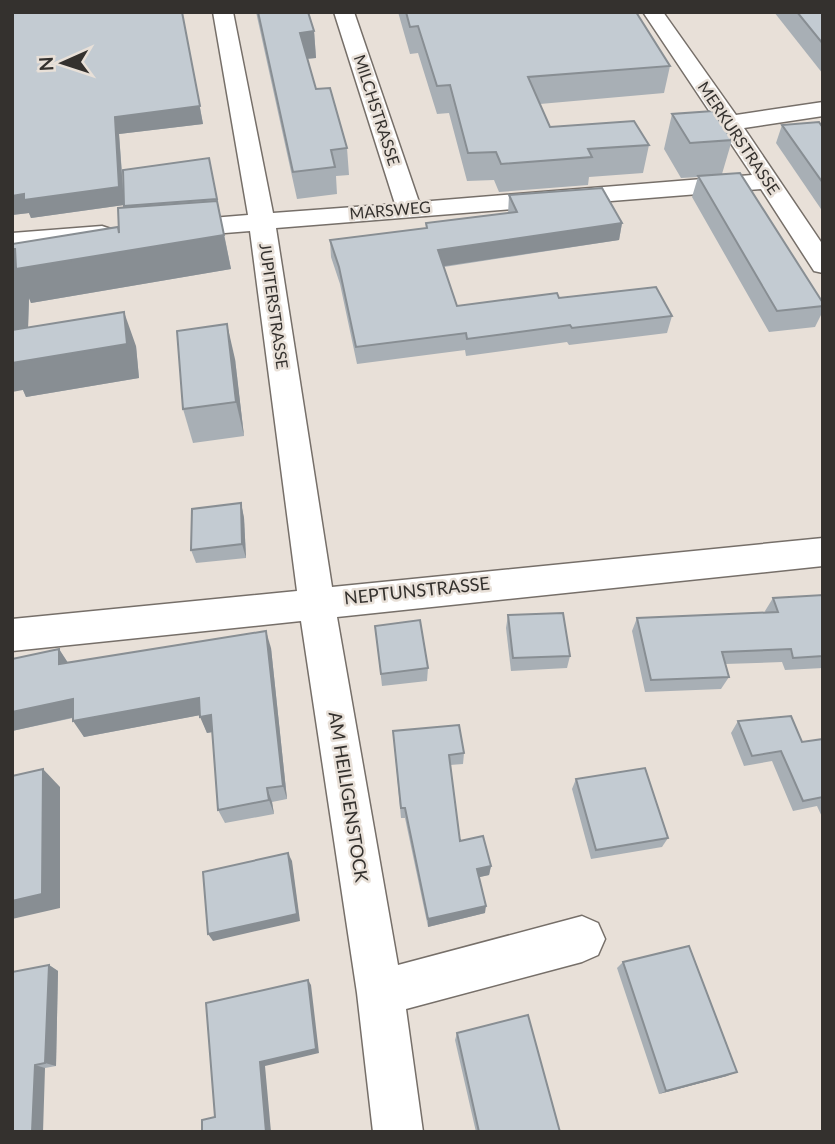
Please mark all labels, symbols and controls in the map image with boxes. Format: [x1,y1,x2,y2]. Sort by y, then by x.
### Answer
north arrow [28,28,98,98]
street label: MILCHSTRASSE [351,52,404,168]
text: N [34,56,57,72]
street label: MERKURSTRASSE [695,78,784,198]
street label: MARSWEG [348,196,431,223]
street label: JUPITERSTRASSE [256,242,293,370]
street label: NEPTUNSTRASSE [343,571,491,609]
street label: AM HEILIGENSTOCK [325,710,373,884]

